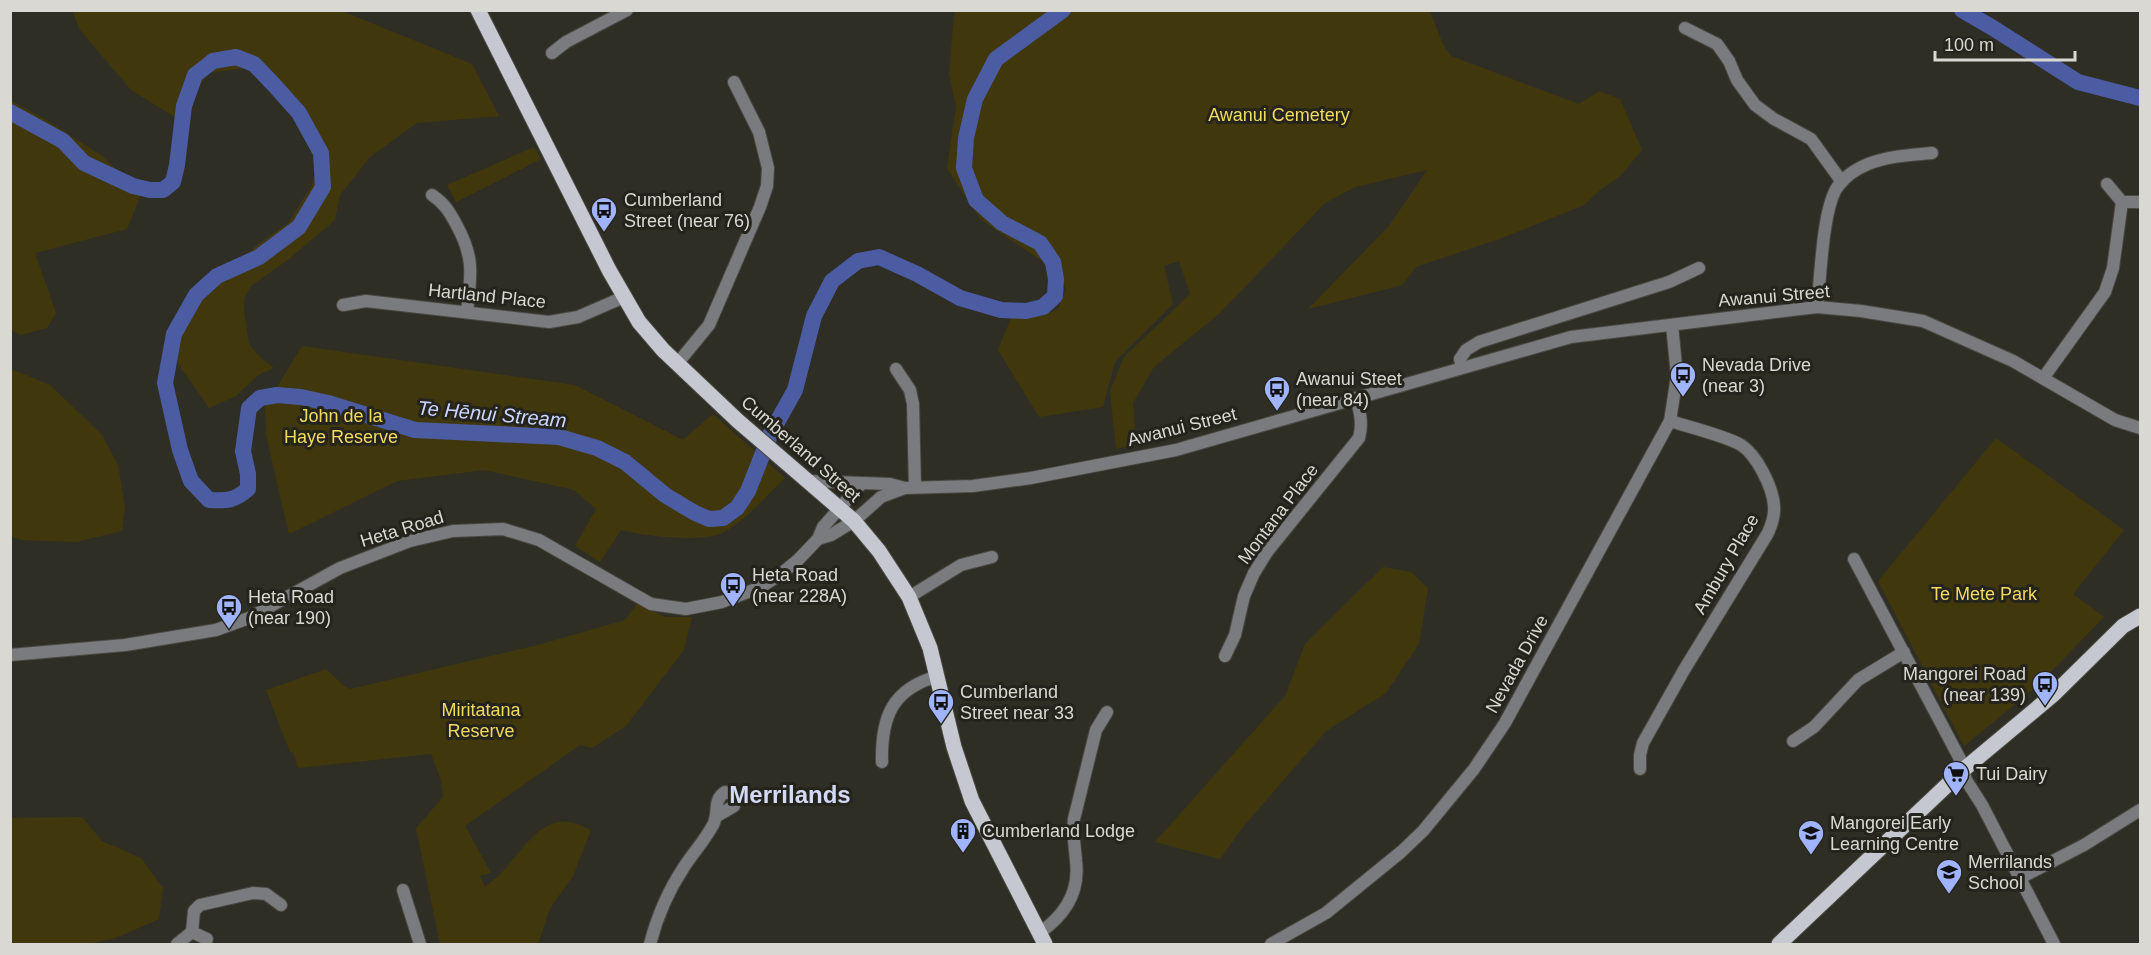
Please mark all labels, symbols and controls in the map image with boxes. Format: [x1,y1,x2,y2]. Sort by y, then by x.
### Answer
scale bar [1935,24,2074,62]
text: 100 m [1944,35,1994,55]
park label: Awanui Cemetery [1208,105,1350,125]
place label: Cumberland Street (near 76) [624,190,750,231]
bus stop icon: Cumberland Street (near 76) [589,195,619,233]
street label: Hartland Place [427,280,547,312]
street label: Awanui Street [1717,281,1831,311]
place label: Nevada Drive (near 3) [1702,355,1811,396]
bus stop icon: Nevada Drive (near 3) [1668,360,1698,398]
place label: Awanui Steet (near 84) [1296,369,1402,410]
bus stop icon: Awanui Steet (near 84) [1262,374,1292,412]
street label: Cumberland Street [737,392,865,506]
water label: Te Hēnui Stream [417,397,567,431]
street label: Awanui Street [1125,404,1239,450]
park label: John de la Haye Reserve [284,406,398,447]
street label: Montana Place [1234,460,1322,568]
street label: Heta Road [358,507,446,551]
street label: Ambury Place [1689,510,1763,618]
place label: Heta Road (near 228A) [752,565,847,606]
bus stop icon: Heta Road (near 228A) [718,570,748,608]
park label: Te Mete Park [1931,584,2038,604]
place label: Heta Road (near 190) [248,587,334,628]
bus stop icon: Heta Road (near 190) [214,592,244,630]
street label: Nevada Drive [1482,611,1552,717]
place label: Mangorei Road (near 139) [1903,664,2026,705]
bus stop icon: Mangorei Road (near 139) [2030,669,2060,707]
place label: Cumberland Street near 33 [960,682,1074,723]
bus stop icon: Cumberland Street near 33 [926,687,956,725]
park label: Miritatana Reserve [441,700,522,741]
supermarket icon: Tui Dairy [1941,759,1971,797]
place label: Tui Dairy [1976,764,2047,784]
district label: Merrilands [729,781,851,808]
place label: Mangorei Early Learning Centre [1830,813,1959,854]
building icon: Cumberland Lodge [948,816,978,854]
school or university icon: Mangorei Early Learning Centre [1796,818,1826,856]
place label: Cumberland Lodge [982,821,1135,841]
place label: Merrilands School [1968,852,2052,893]
school or university icon: Merrilands School [1934,857,1964,895]

